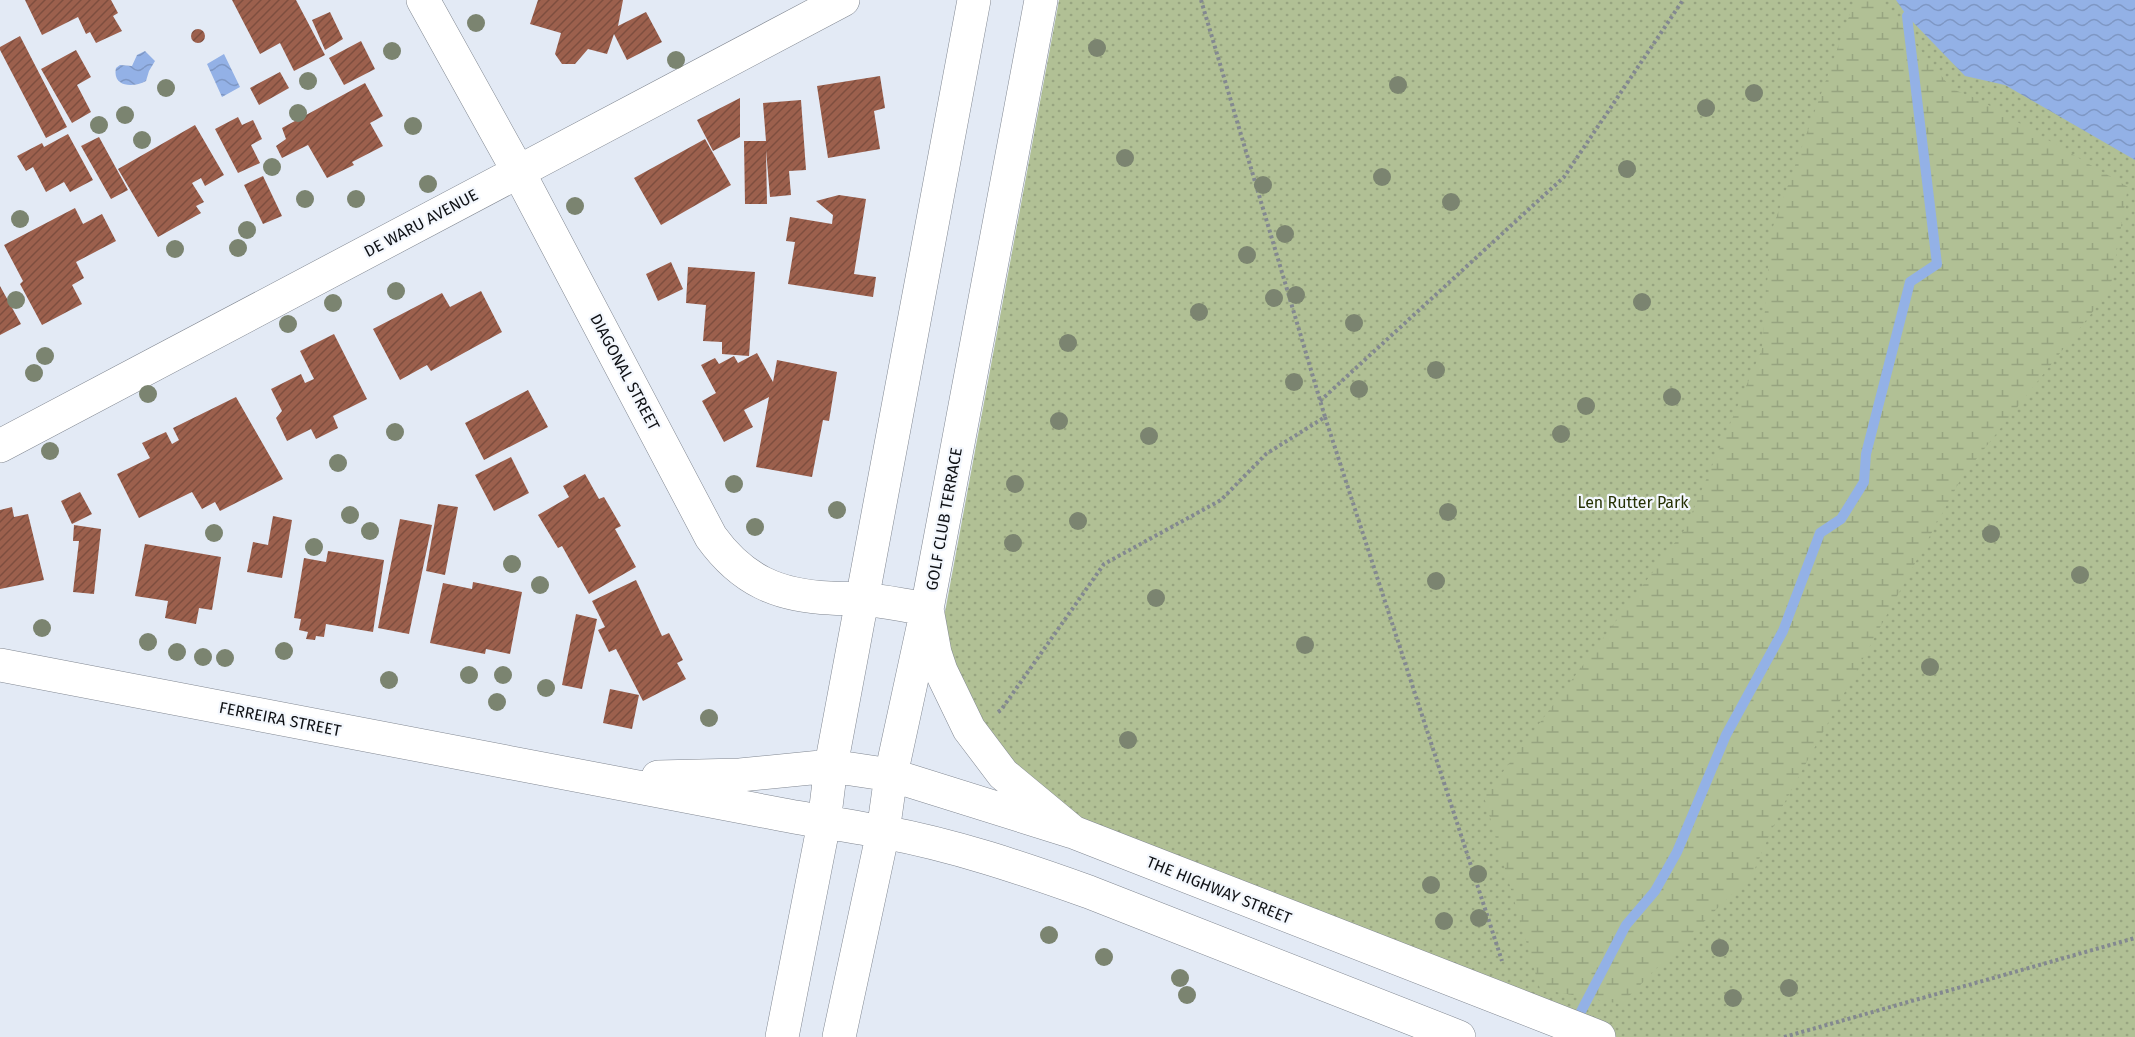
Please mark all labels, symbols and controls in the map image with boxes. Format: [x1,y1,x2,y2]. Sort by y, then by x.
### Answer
street label: DE WARU AVENUE [361,185,481,261]
street label: DIAGONAL STREET [586,310,664,434]
street label: GOLF CLUB TERRACE [922,446,966,592]
park label: Len Rutter Park [1578,493,1689,512]
street label: FERREIRA STREET [217,698,343,740]
street label: THE HIGHWAY STREET [1144,852,1295,928]

